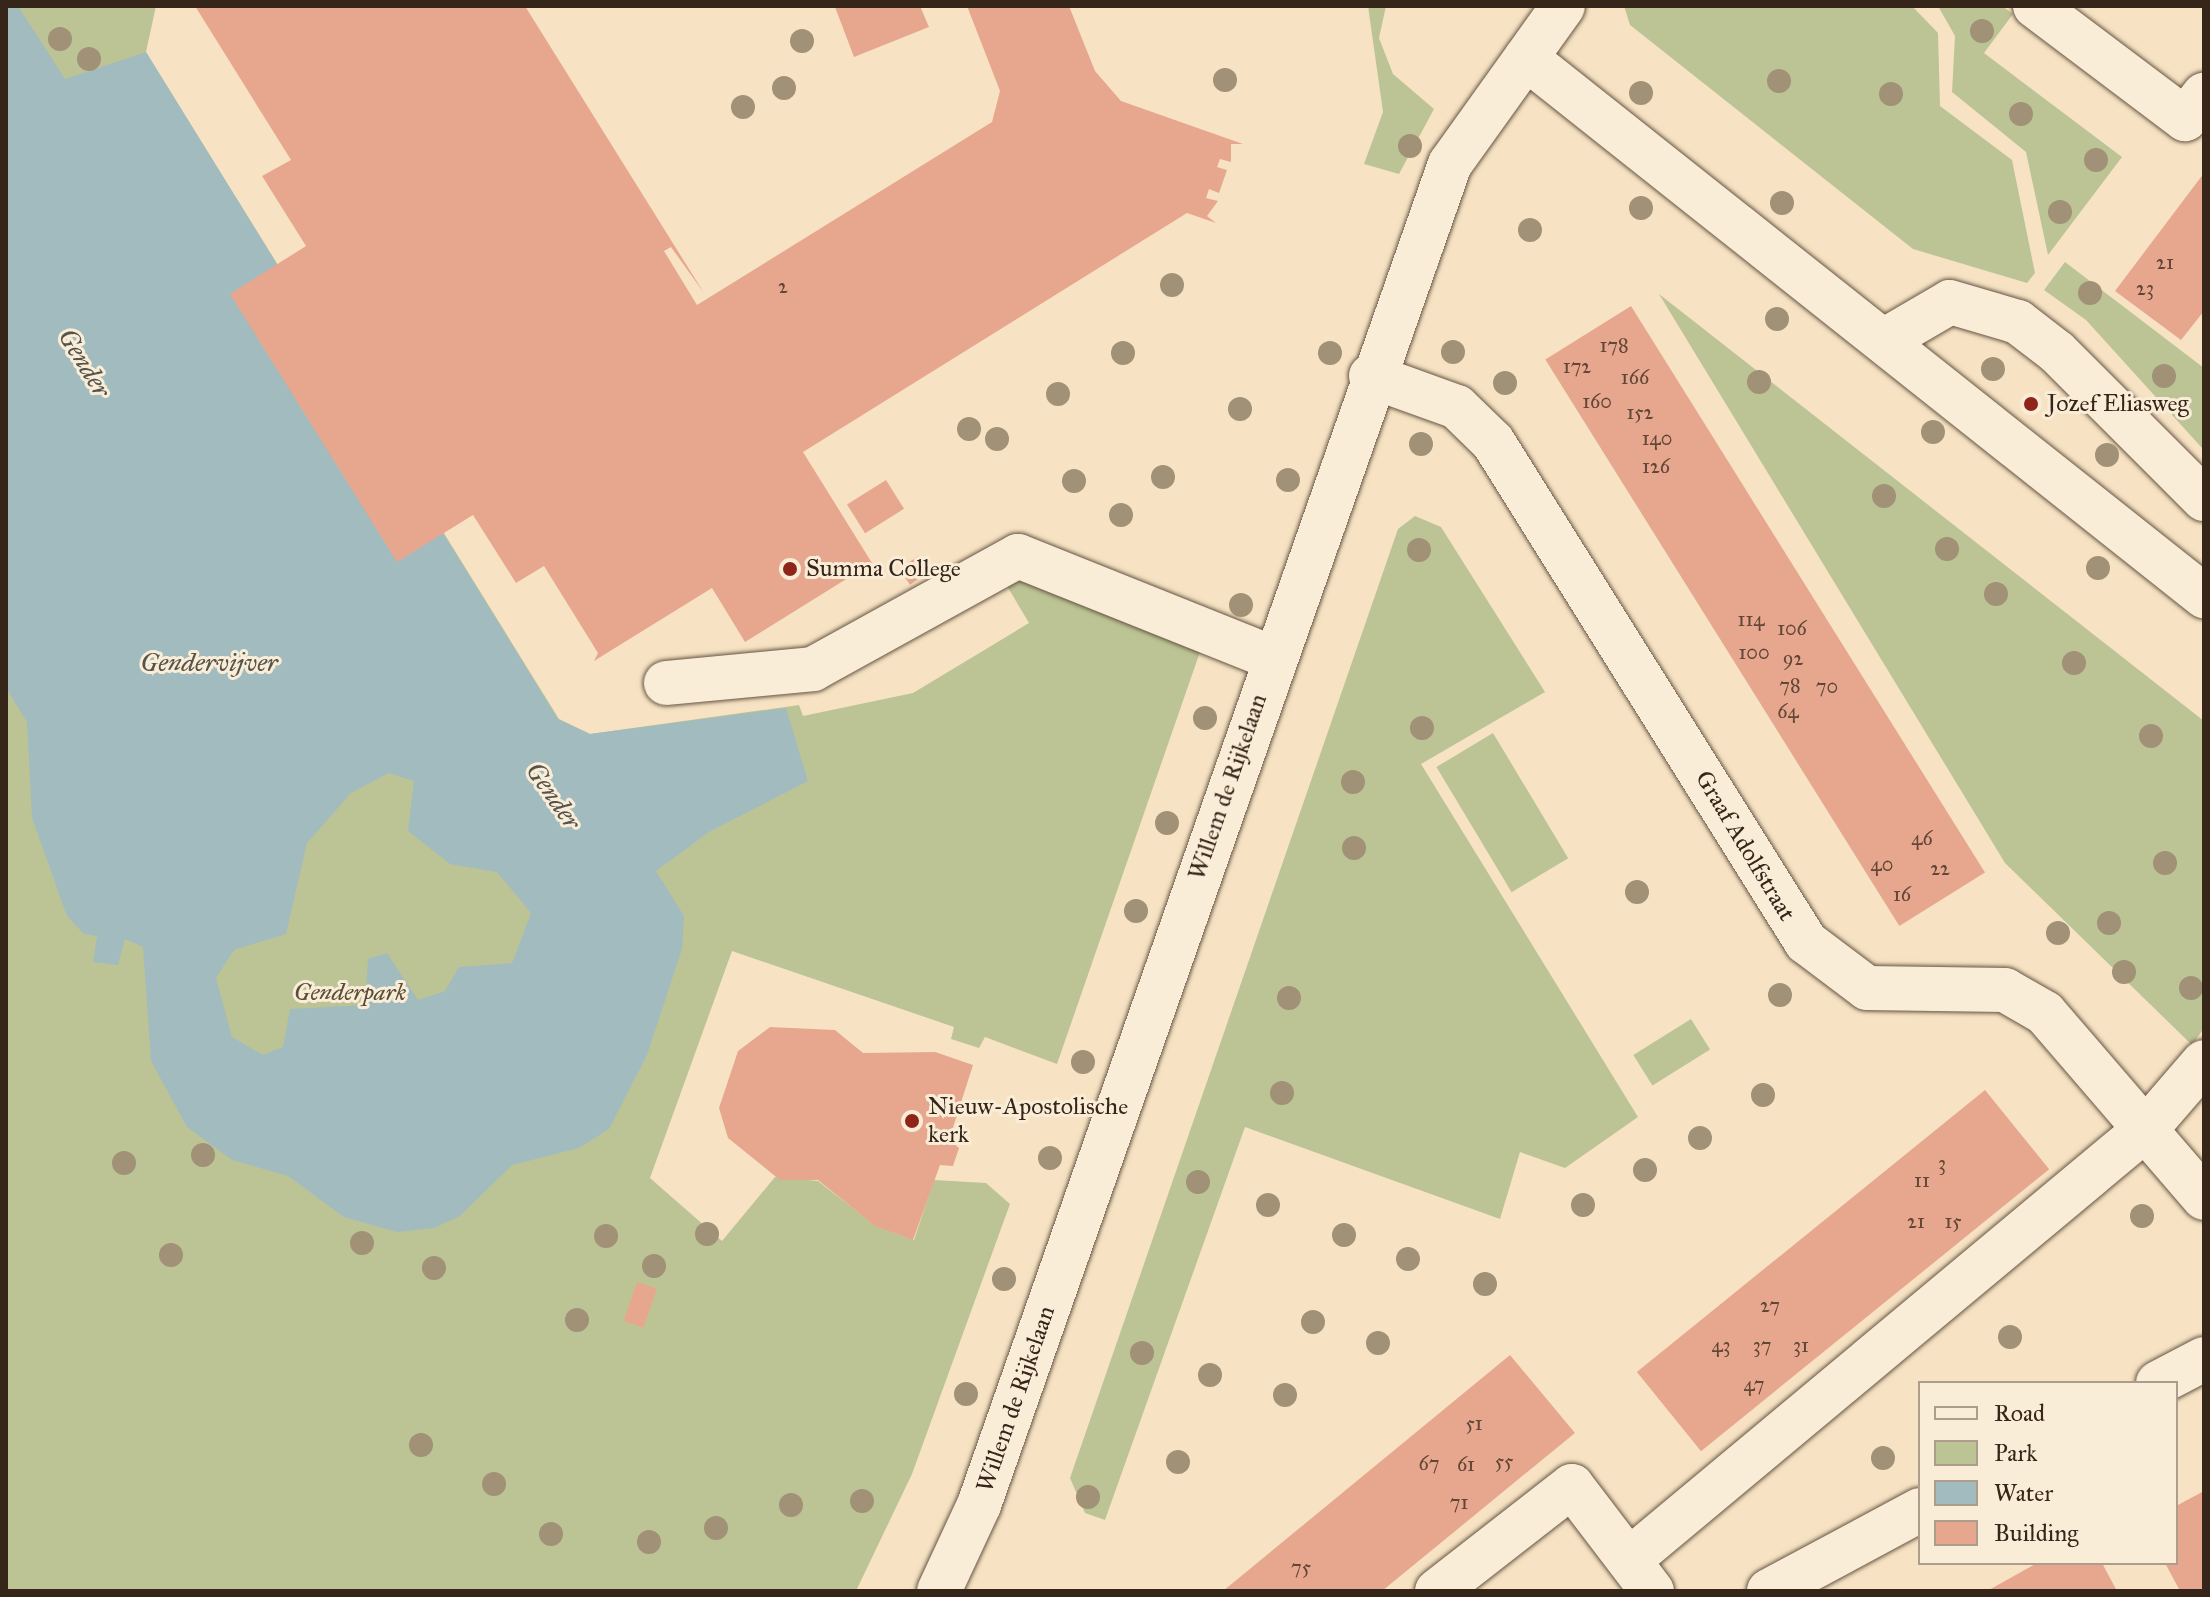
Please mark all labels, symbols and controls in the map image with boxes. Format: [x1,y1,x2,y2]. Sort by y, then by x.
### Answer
house number: 21 [2156,250,2174,274]
house number: 2 [778,274,788,298]
house number: 23 [2136,276,2154,300]
water label: Gender [51,323,117,403]
house number: 178 [1599,333,1629,357]
house number: 172 [1563,354,1591,378]
house number: 166 [1621,365,1649,389]
house number: 160 [1582,389,1612,413]
place label: Jozef Eliasweg [2047,390,2189,418]
marker: Jozef Eliasweg [2022,395,2040,413]
house number: 152 [1627,400,1653,424]
house number: 140 [1642,426,1672,450]
house number: 126 [1642,454,1670,478]
place label: Summa College [806,555,961,583]
marker: Summa College [781,560,799,578]
house number: 114 [1738,607,1764,631]
house number: 106 [1777,616,1807,640]
house number: 100 [1738,640,1770,664]
house number: 92 [1783,646,1803,670]
water label: Gendervijver [140,647,278,679]
house number: 78 [1779,673,1801,697]
house number: 70 [1816,674,1838,698]
street label: Willem de Rijkelaan [1183,690,1273,884]
house number: 64 [1777,699,1799,723]
water label: Gender [519,756,587,836]
street label: Graaf Adolfstraat [1689,766,1801,926]
house number: 46 [1911,826,1933,850]
house number: 40 [1871,852,1893,876]
house number: 22 [1930,856,1950,880]
house number: 16 [1893,882,1911,906]
park label: Genderpark [294,979,406,1007]
place label: Nieuw-Apostolische kerk [928,1093,1128,1149]
marker: Nieuw-Apostolische kerk [903,1112,921,1130]
house number: 3 [1938,1151,1946,1175]
house number: 11 [1914,1168,1930,1192]
house number: 21 [1907,1209,1925,1233]
house number: 15 [1944,1209,1962,1233]
house number: 27 [1760,1293,1780,1317]
street label: Willem de Rijkelaan [971,1302,1061,1496]
house number: 43 [1711,1333,1731,1357]
house number: 37 [1753,1333,1771,1357]
house number: 31 [1793,1333,1809,1357]
house number: 47 [1744,1372,1764,1396]
legend [1918,1381,2178,1565]
text: Road [1994,1398,2045,1428]
house number: 51 [1465,1411,1483,1435]
text: Park [1994,1438,2037,1468]
house number: 55 [1495,1449,1513,1473]
house number: 67 [1419,1451,1439,1475]
house number: 61 [1457,1452,1475,1476]
text: Water [1994,1478,2053,1508]
house number: 71 [1450,1490,1468,1514]
text: Building [1994,1518,2079,1548]
house number: 75 [1291,1555,1311,1579]

